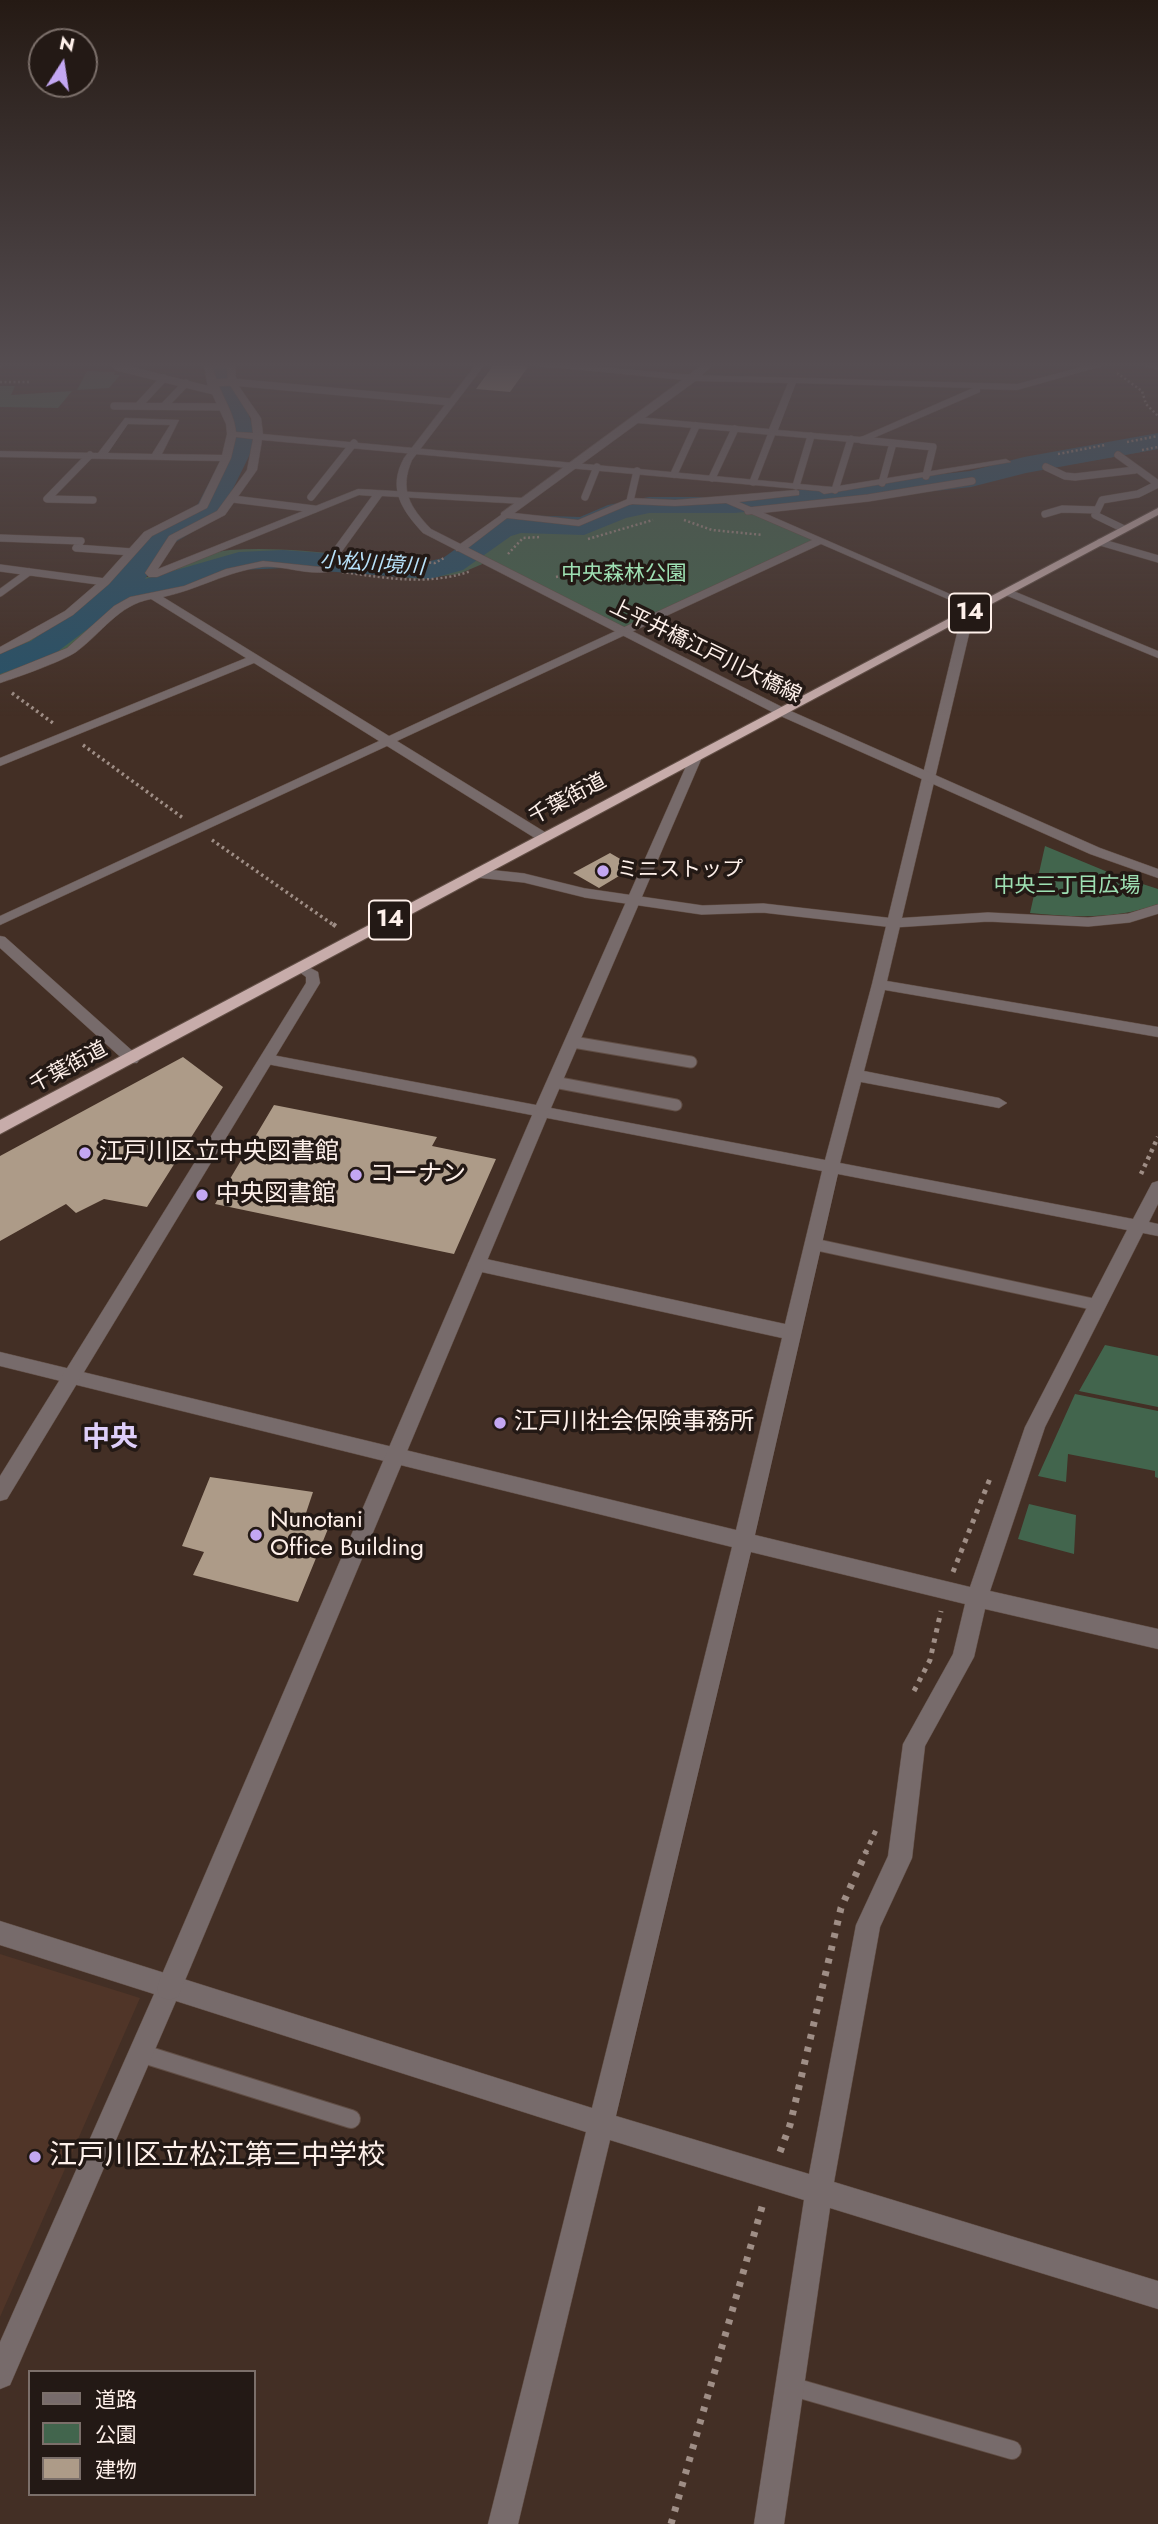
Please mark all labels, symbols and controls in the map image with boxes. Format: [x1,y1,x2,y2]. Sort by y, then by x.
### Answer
north arrow [28,28,98,98]
text: N [57,29,77,59]
water label: 小松川境川 [319,549,425,581]
park label: 中央森林公園 [561,562,687,588]
road number: 14 [949,594,991,632]
street label: 上平井橋江戸川大橋線 [605,595,805,709]
street label: 千葉街道 [525,769,611,831]
place label: ミニストップ [617,858,743,884]
marker: ミニストップ [595,863,611,879]
park label: 中央三丁目広場 [994,874,1140,900]
road number: 14 [369,900,411,939]
street label: 千葉街道 [26,1037,112,1099]
place label: 江戸川区立中央図書館 [99,1139,339,1167]
marker: 江戸川区立中央図書館 [77,1145,93,1161]
place label: コーナン [370,1161,466,1189]
marker: コーナン [348,1167,364,1183]
place label: 中央図書館 [216,1181,336,1209]
marker: 中央図書館 [194,1187,210,1203]
place label: 江戸川社会保険事務所 [514,1409,754,1437]
marker: 江戸川社会保険事務所 [492,1415,508,1431]
district label: 中央 [82,1422,138,1456]
place label: Nunotani Office Building [270,1507,424,1563]
marker: Nunotani Office Building [248,1527,264,1543]
place label: 江戸川区立松江第三中学校 [49,2140,385,2174]
marker: 江戸川区立松江第三中学校 [27,2149,43,2165]
legend [28,2370,256,2496]
text: 道路 [95,2385,137,2415]
text: 公園 [95,2420,137,2450]
text: 建物 [95,2455,137,2485]

